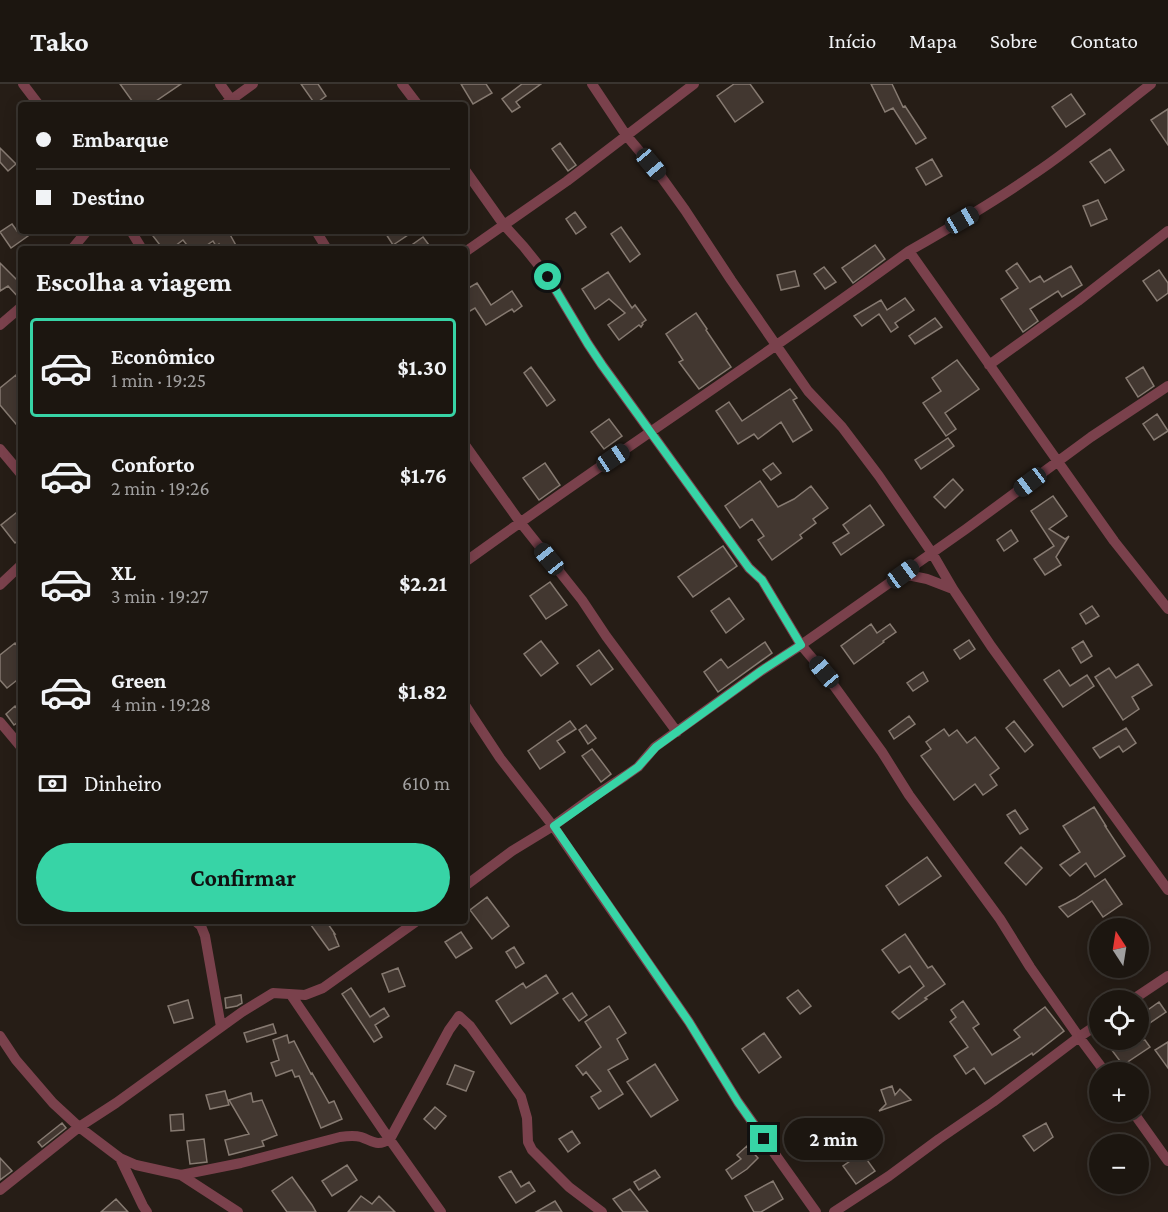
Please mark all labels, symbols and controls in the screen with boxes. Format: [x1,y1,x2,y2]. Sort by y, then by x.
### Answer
text: Tako [30,26,89,57]
text: Início [828,29,876,53]
text: Mapa [909,29,957,53]
text: Sobre [990,29,1037,53]
text: Contato [1070,29,1138,53]
text: Embarque [72,127,169,152]
car [633,144,669,184]
text: Destino [72,185,145,210]
car [942,203,982,237]
route start [534,263,561,290]
text: Escolha a viagem [36,267,232,297]
icon: car [39,341,93,395]
text: Econômico [111,344,215,369]
text: $1.30 [398,355,447,380]
text: 1 min · 19:25 [111,369,206,391]
car [593,440,633,476]
icon: car [39,449,93,503]
text: Conforto [111,452,195,477]
text: $1.76 [400,463,447,488]
car [1010,464,1050,500]
text: 2 min · 19:26 [111,477,210,499]
car [531,539,567,579]
car [883,556,923,592]
icon: car [39,557,93,611]
text: XL [111,560,136,585]
text: $2.21 [399,571,447,596]
text: 3 min · 19:27 [111,585,208,607]
car [806,652,842,692]
icon: car [39,665,93,719]
text: Green [111,668,167,693]
text: $1.82 [398,679,447,704]
text: 4 min · 19:28 [111,693,211,715]
icon: cash [36,767,69,800]
text: Dinheiro [84,771,162,796]
text: 610 m [402,772,450,794]
button: Confirmar [36,843,450,912]
north arrow [1089,918,1149,978]
map controls [1089,918,1149,1194]
button: locate [1089,990,1149,1050]
button: + [1089,1062,1149,1122]
callout: 2 min [785,1118,884,1160]
route end [750,1125,777,1152]
text: 2 min [809,1128,858,1150]
button: − [1089,1134,1149,1194]

